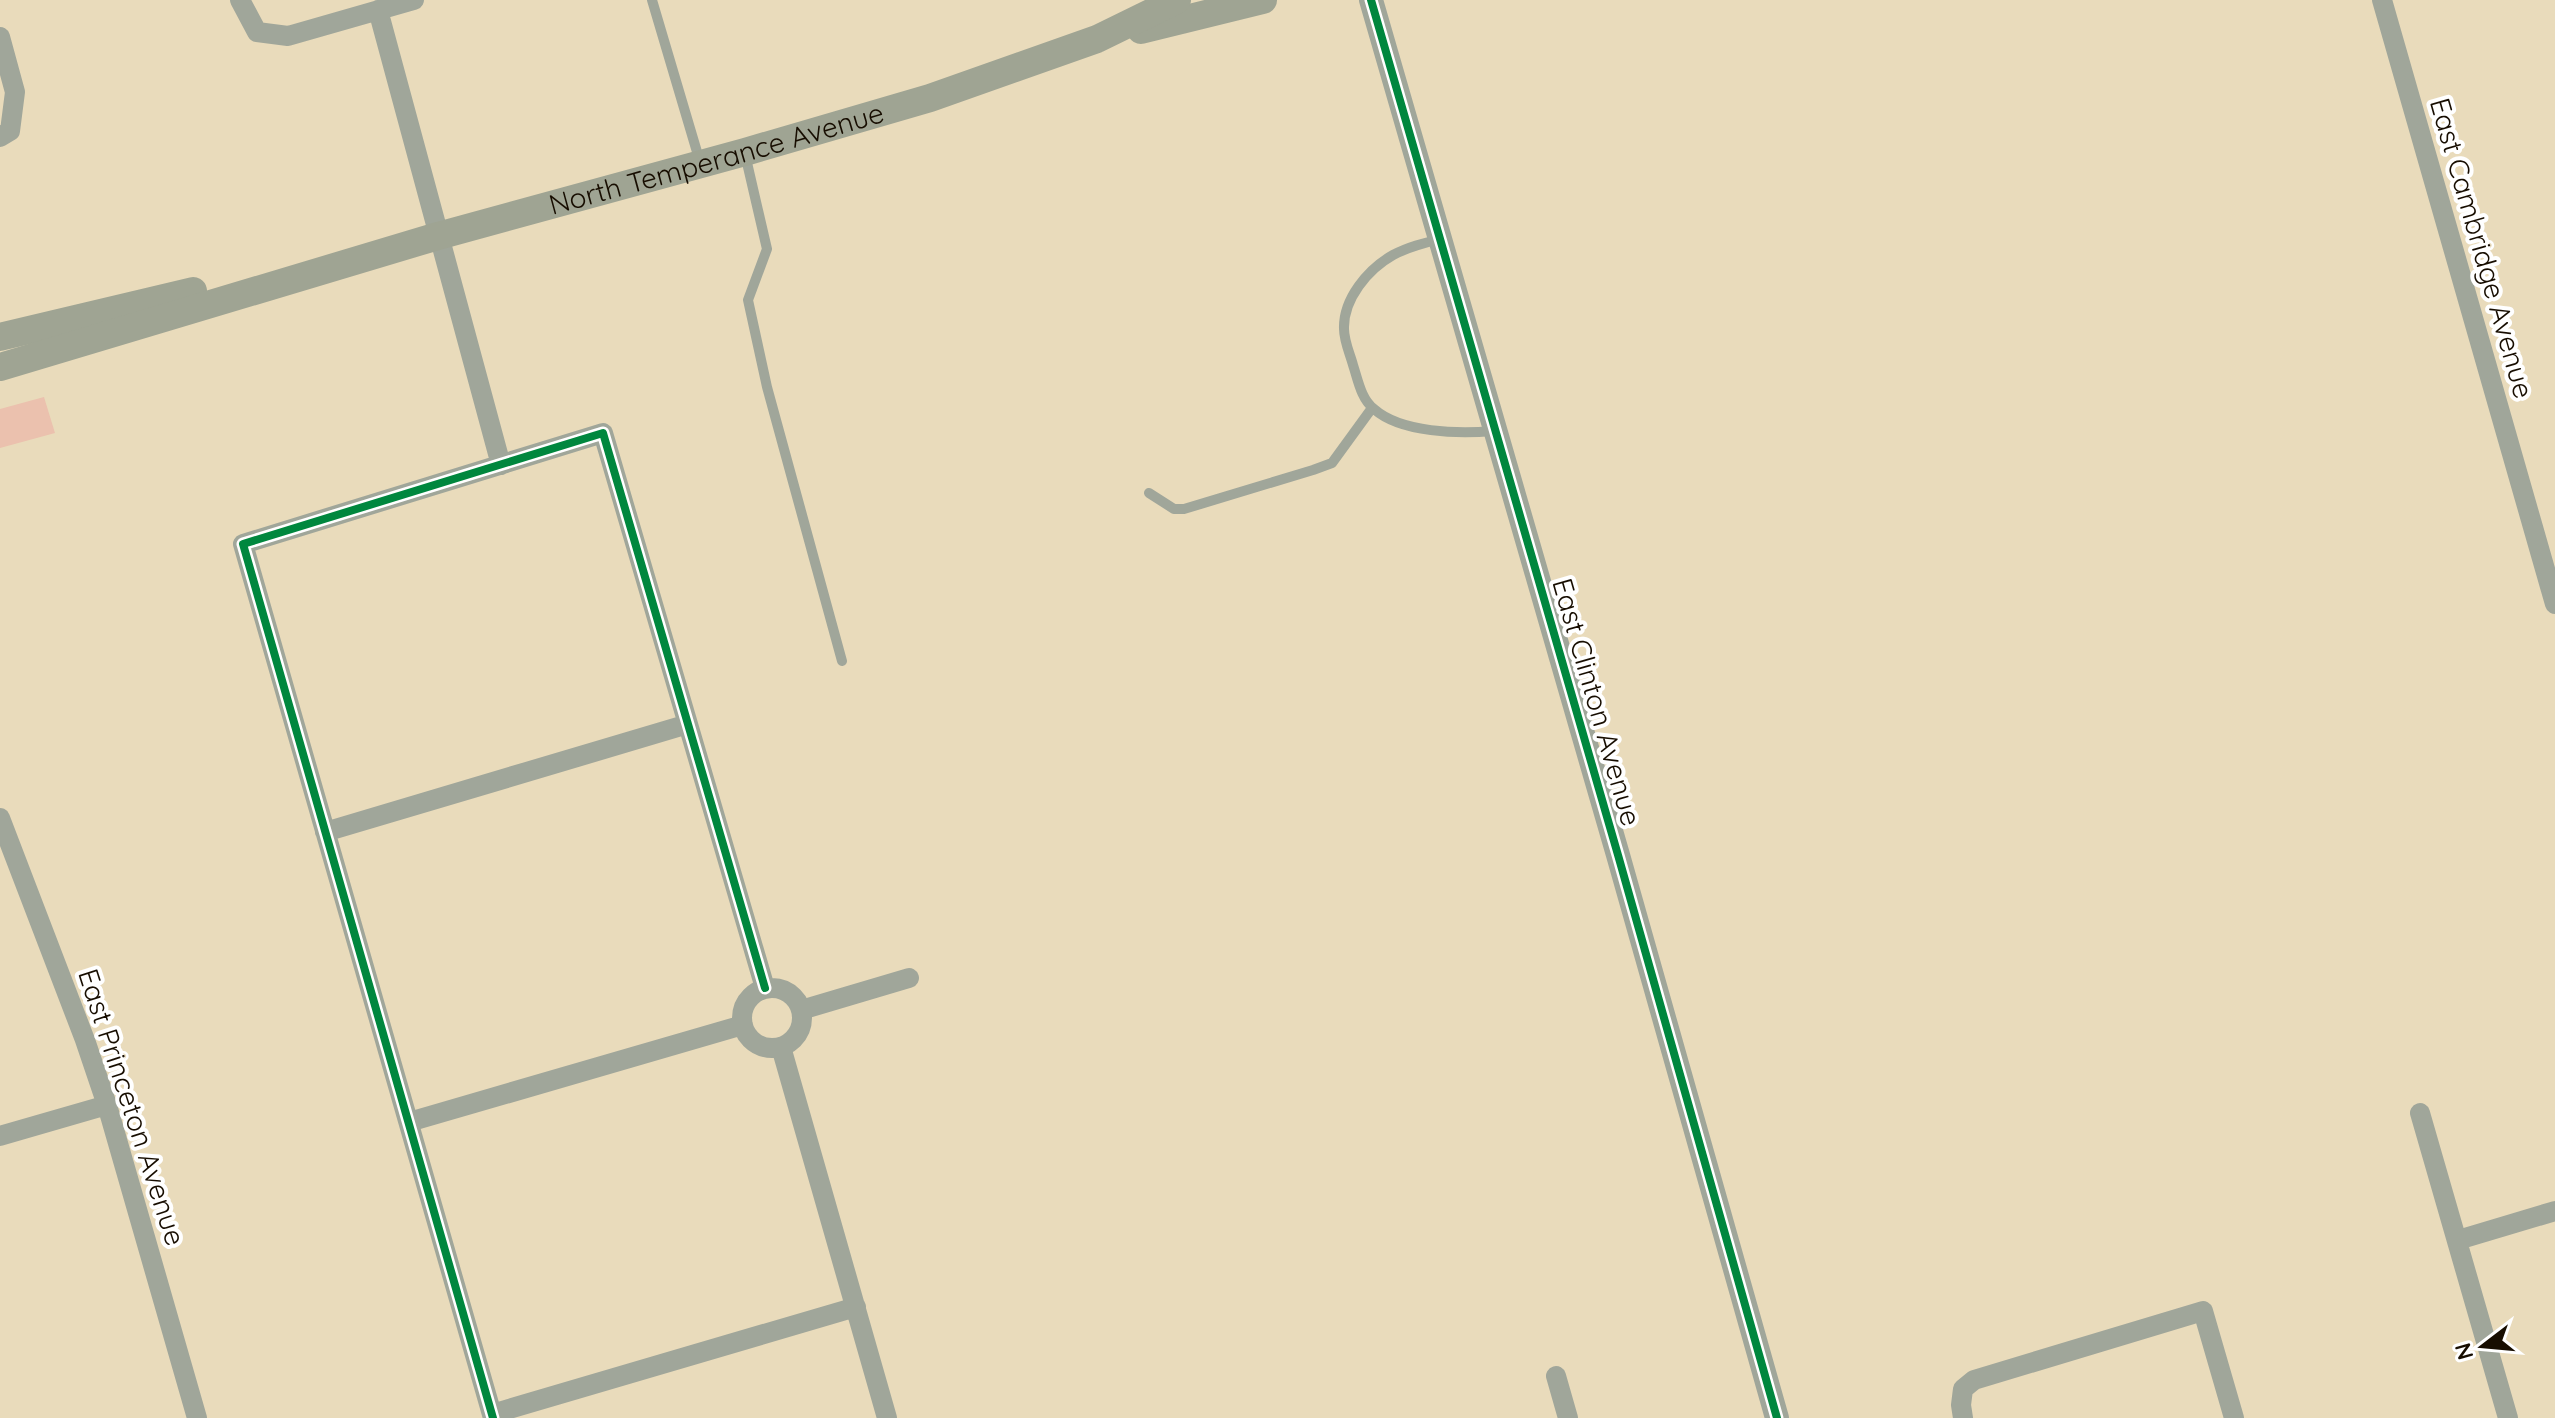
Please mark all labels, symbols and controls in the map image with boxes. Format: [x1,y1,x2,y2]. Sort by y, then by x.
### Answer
street label: North Temperance Avenue [545,94,888,222]
street label: East Cambridge Avenue [2423,94,2542,402]
street label: East Clinton Avenue [1545,574,1650,830]
street label: East Princeton Avenue [71,964,194,1250]
north arrow [2443,1306,2523,1386]
text: N [2448,1340,2479,1363]

